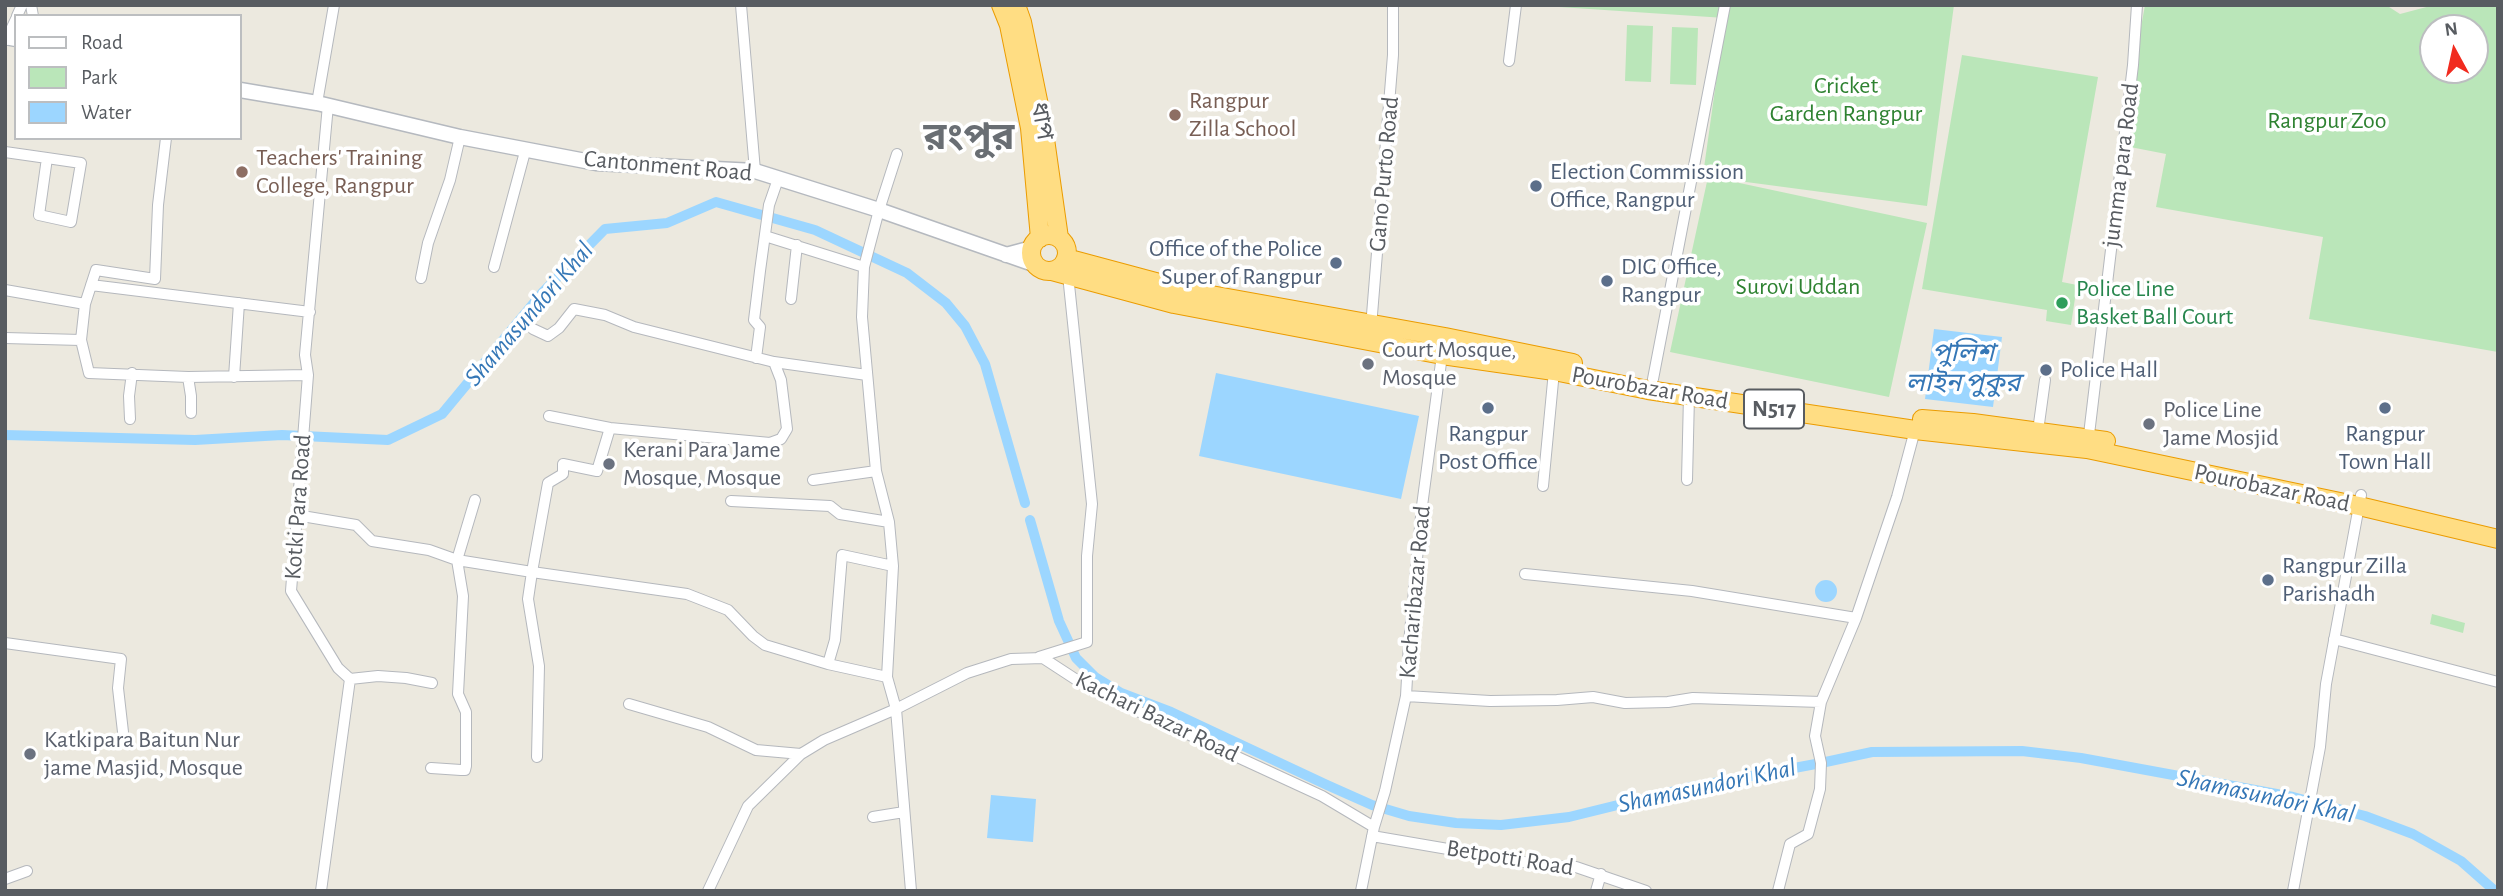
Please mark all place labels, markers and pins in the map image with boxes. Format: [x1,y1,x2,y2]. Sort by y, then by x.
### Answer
place label: Rangpur Zilla School [1189,87,1296,143]
marker: Rangpur Zilla School [1167,107,1183,123]
place label: Teachers' Training College, Rangpur [256,144,423,200]
place label: Election Commission Office, Rangpur [1550,158,1744,214]
marker: Teachers' Training College, Rangpur [234,164,250,180]
marker: Election Commission Office, Rangpur [1528,178,1544,194]
place label: Office of the Police Super of Rangpur [1149,235,1322,291]
place label: DIG Office, Rangpur [1621,253,1722,309]
marker: Office of the Police Super of Rangpur [1328,255,1344,271]
marker: DIG Office, Rangpur [1599,273,1615,289]
place label: Police Line Basket Ball Court [2076,275,2233,331]
marker: Police Line Basket Ball Court [2054,295,2070,311]
place label: Court Mosque, Mosque [1382,336,1517,392]
marker: Court Mosque, Mosque [1360,356,1376,372]
place label: Police Hall [2060,356,2158,384]
marker: Police Hall [2038,362,2054,378]
place label: Police Line Jame Mosjid [2163,396,2279,452]
marker: Rangpur Post Office [1480,400,1496,416]
marker: Rangpur Town Hall [2377,400,2393,416]
marker: Police Line Jame Mosjid [2141,416,2157,432]
place label: Rangpur Post Office [1438,420,1538,476]
place label: Rangpur Town Hall [2338,420,2432,476]
place label: Kerani Para Jame Mosque, Mosque [623,436,781,492]
marker: Kerani Para Jame Mosque, Mosque [601,456,617,472]
place label: Rangpur Zilla Parishadh [2282,552,2407,608]
marker: Rangpur Zilla Parishadh [2260,572,2276,588]
place label: Katkipara Baitun Nur jame Masjid, Mosque [44,726,243,782]
marker: Katkipara Baitun Nur jame Masjid, Mosque [22,746,38,762]

